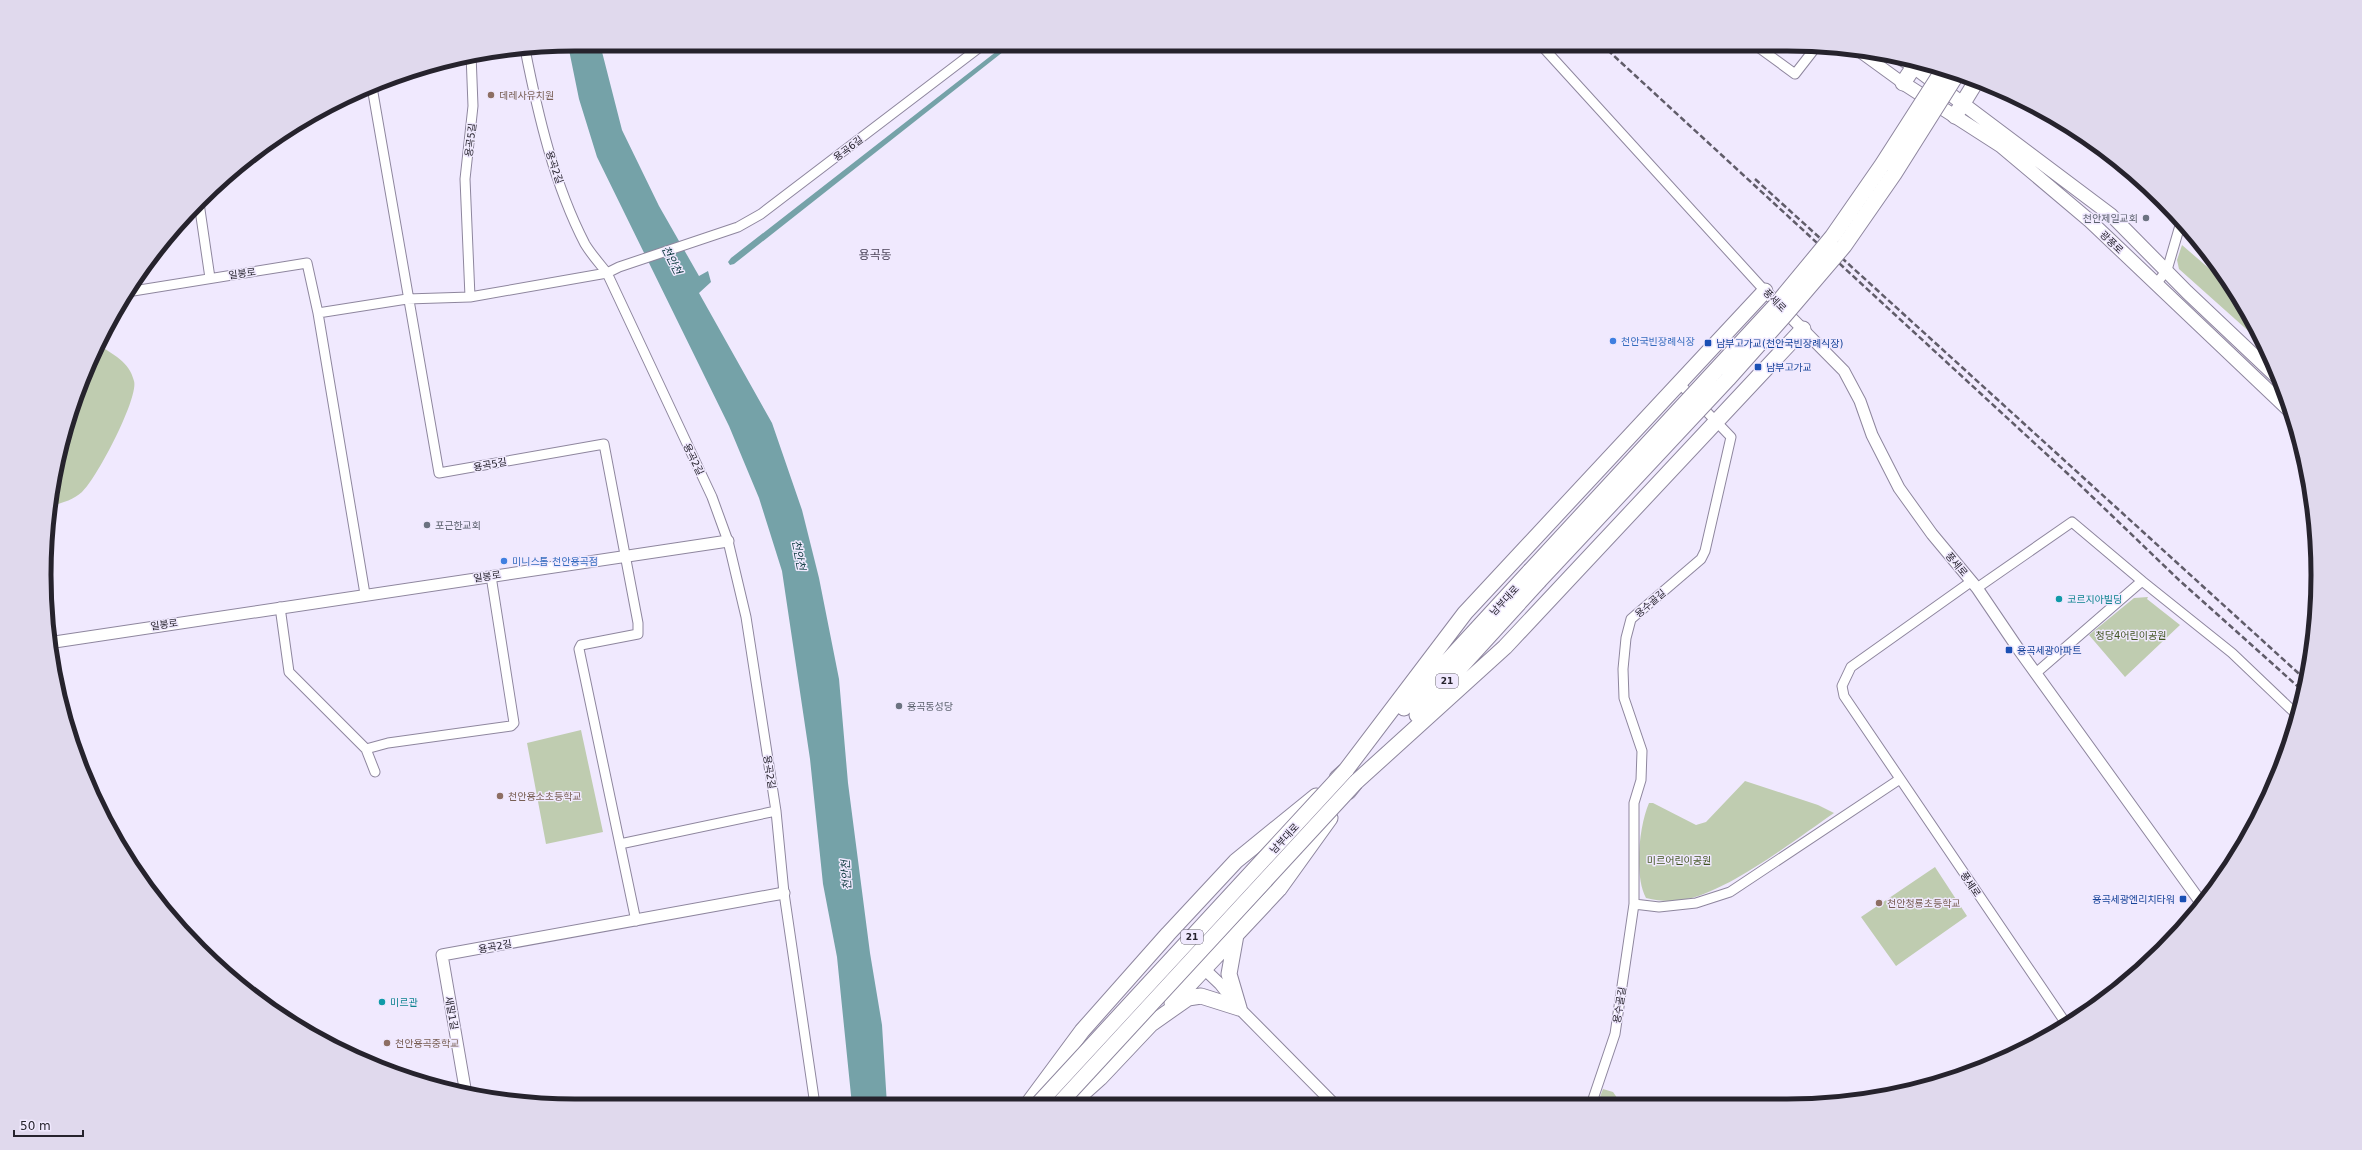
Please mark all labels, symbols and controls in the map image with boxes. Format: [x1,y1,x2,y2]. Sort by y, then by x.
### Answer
marker: 데레사유치원 [486,90,496,100]
place label: 데레사유치원 [499,90,554,101]
street label: 용곡5길 [463,123,478,158]
street label: 용곡6길 [831,134,865,163]
street label: 용곡2길 [544,149,565,185]
place label: 천안제일교회 [2083,213,2138,224]
marker: 천안제일교회 [2141,213,2151,223]
street label: 광풍로 [2098,229,2125,256]
water label: 천안천 [659,244,685,278]
district label: 용곡동 [858,248,892,262]
street label: 일봉로 [228,266,257,281]
street label: 풍세로 [1761,287,1788,314]
marker: 천안국빈장례식장 [1608,336,1618,346]
place label: 천안국빈장례식장 [1621,336,1695,347]
marker: 남부고가교(천안국빈장례식장) [1703,338,1713,348]
place label: 남부고가교(천안국빈장례식장) [1716,338,1844,349]
marker: 남부고가교 [1753,362,1763,372]
place label: 남부고가교 [1766,362,1812,373]
street label: 용곡2길 [681,442,706,477]
street label: 용곡5길 [472,456,508,473]
marker: 포근한교회 [422,520,432,530]
place label: 포근한교회 [435,520,481,531]
water label: 천안천 [789,539,808,573]
street label: 풍세로 [1944,550,1970,578]
marker: 미니스톱 천안용곡점 [499,556,509,566]
place label: 미니스톱 천안용곡점 [512,556,598,567]
street label: 일봉로 [473,569,502,584]
street label: 남부대로 [1488,583,1521,618]
street label: 용수골길 [1633,587,1668,620]
marker: 코르지아빌딩 [2054,594,2064,604]
place label: 코르지아빌딩 [2067,594,2122,605]
street label: 일봉로 [150,617,179,632]
park label: 청당4어린이공원 [2096,630,2166,641]
marker: 용곡세광아파트 [2004,645,2014,655]
place label: 용곡세광아파트 [2017,645,2081,656]
road number: 21 [1436,674,1458,688]
marker: 용곡동성당 [894,701,904,711]
place label: 용곡동성당 [907,701,953,712]
street label: 용곡2길 [761,754,778,790]
marker: 천안용소초등학교 [495,791,505,801]
place label: 천안용소초등학교 [508,791,582,802]
street label: 남부대로 [1268,821,1301,856]
park label: 미르어린이공원 [1647,855,1711,866]
water label: 천안천 [839,858,854,891]
street label: 풍세로 [1958,870,1983,899]
place label: 용곡세광엔리치타워 [2092,894,2175,905]
marker: 용곡세광엔리치타워 [2178,894,2188,904]
marker: 천안청룡초등학교 [1874,898,1884,908]
place label: 천안청룡초등학교 [1887,898,1961,909]
road number: 21 [1181,930,1203,944]
street label: 용곡2길 [477,938,513,955]
street label: 용수골길 [1611,986,1628,1024]
street label: 새말1길 [443,995,460,1031]
marker: 미르관 [377,997,387,1007]
place label: 미르관 [390,997,418,1008]
marker: 천안용곡중학교 [382,1038,392,1048]
place label: 천안용곡중학교 [395,1038,459,1049]
scale bar [14,1112,83,1138]
text: 50 m [20,1119,51,1133]

